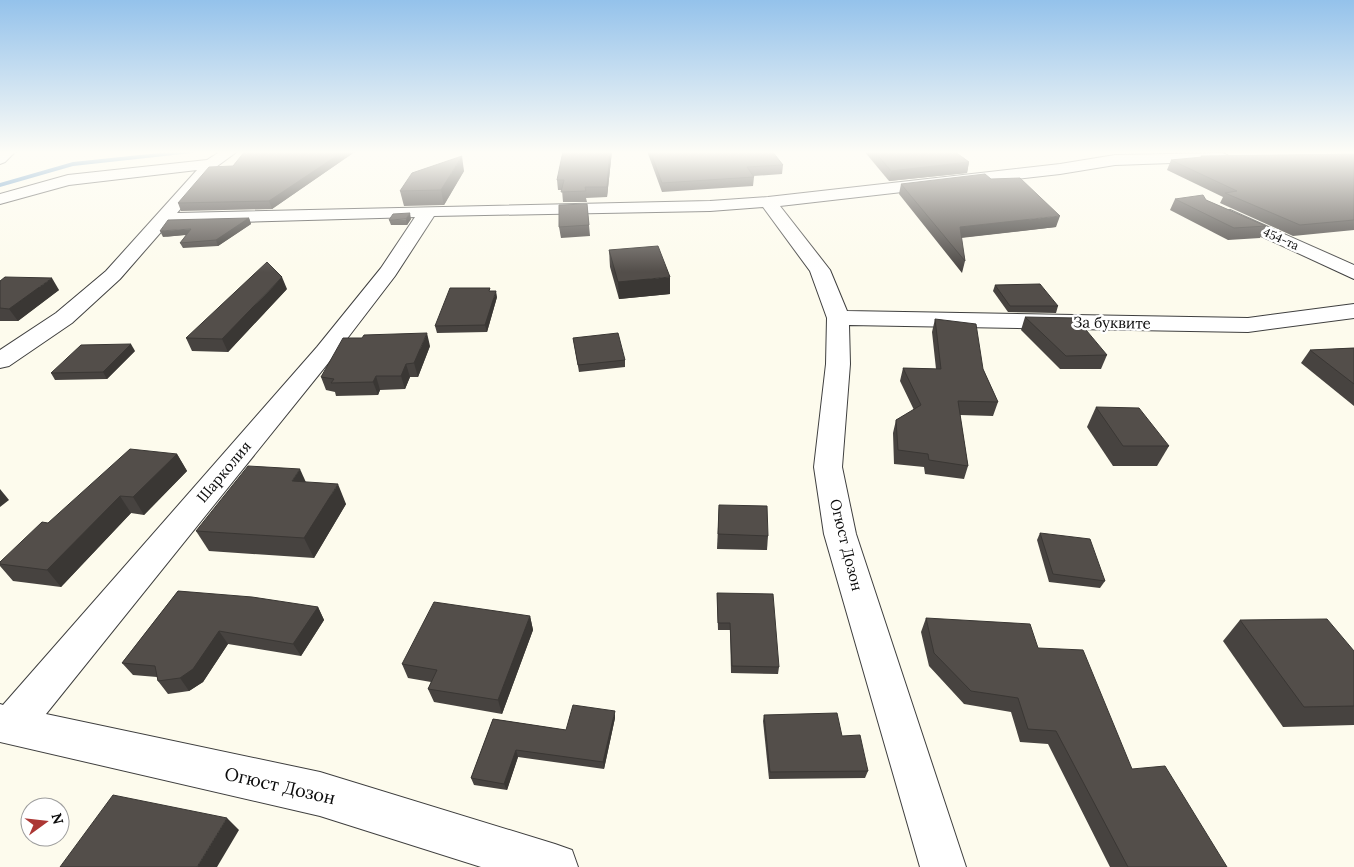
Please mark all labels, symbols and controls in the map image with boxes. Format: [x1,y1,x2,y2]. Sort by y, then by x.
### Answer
street label: 454-та [1261,224,1301,253]
street label: За буквите [1073,312,1151,333]
street label: Шарколия [192,437,255,506]
street label: Огюст Дозон [826,497,867,593]
street label: Огюст Дозон [222,762,338,809]
north arrow [20,797,70,847]
text: N [47,811,68,826]

